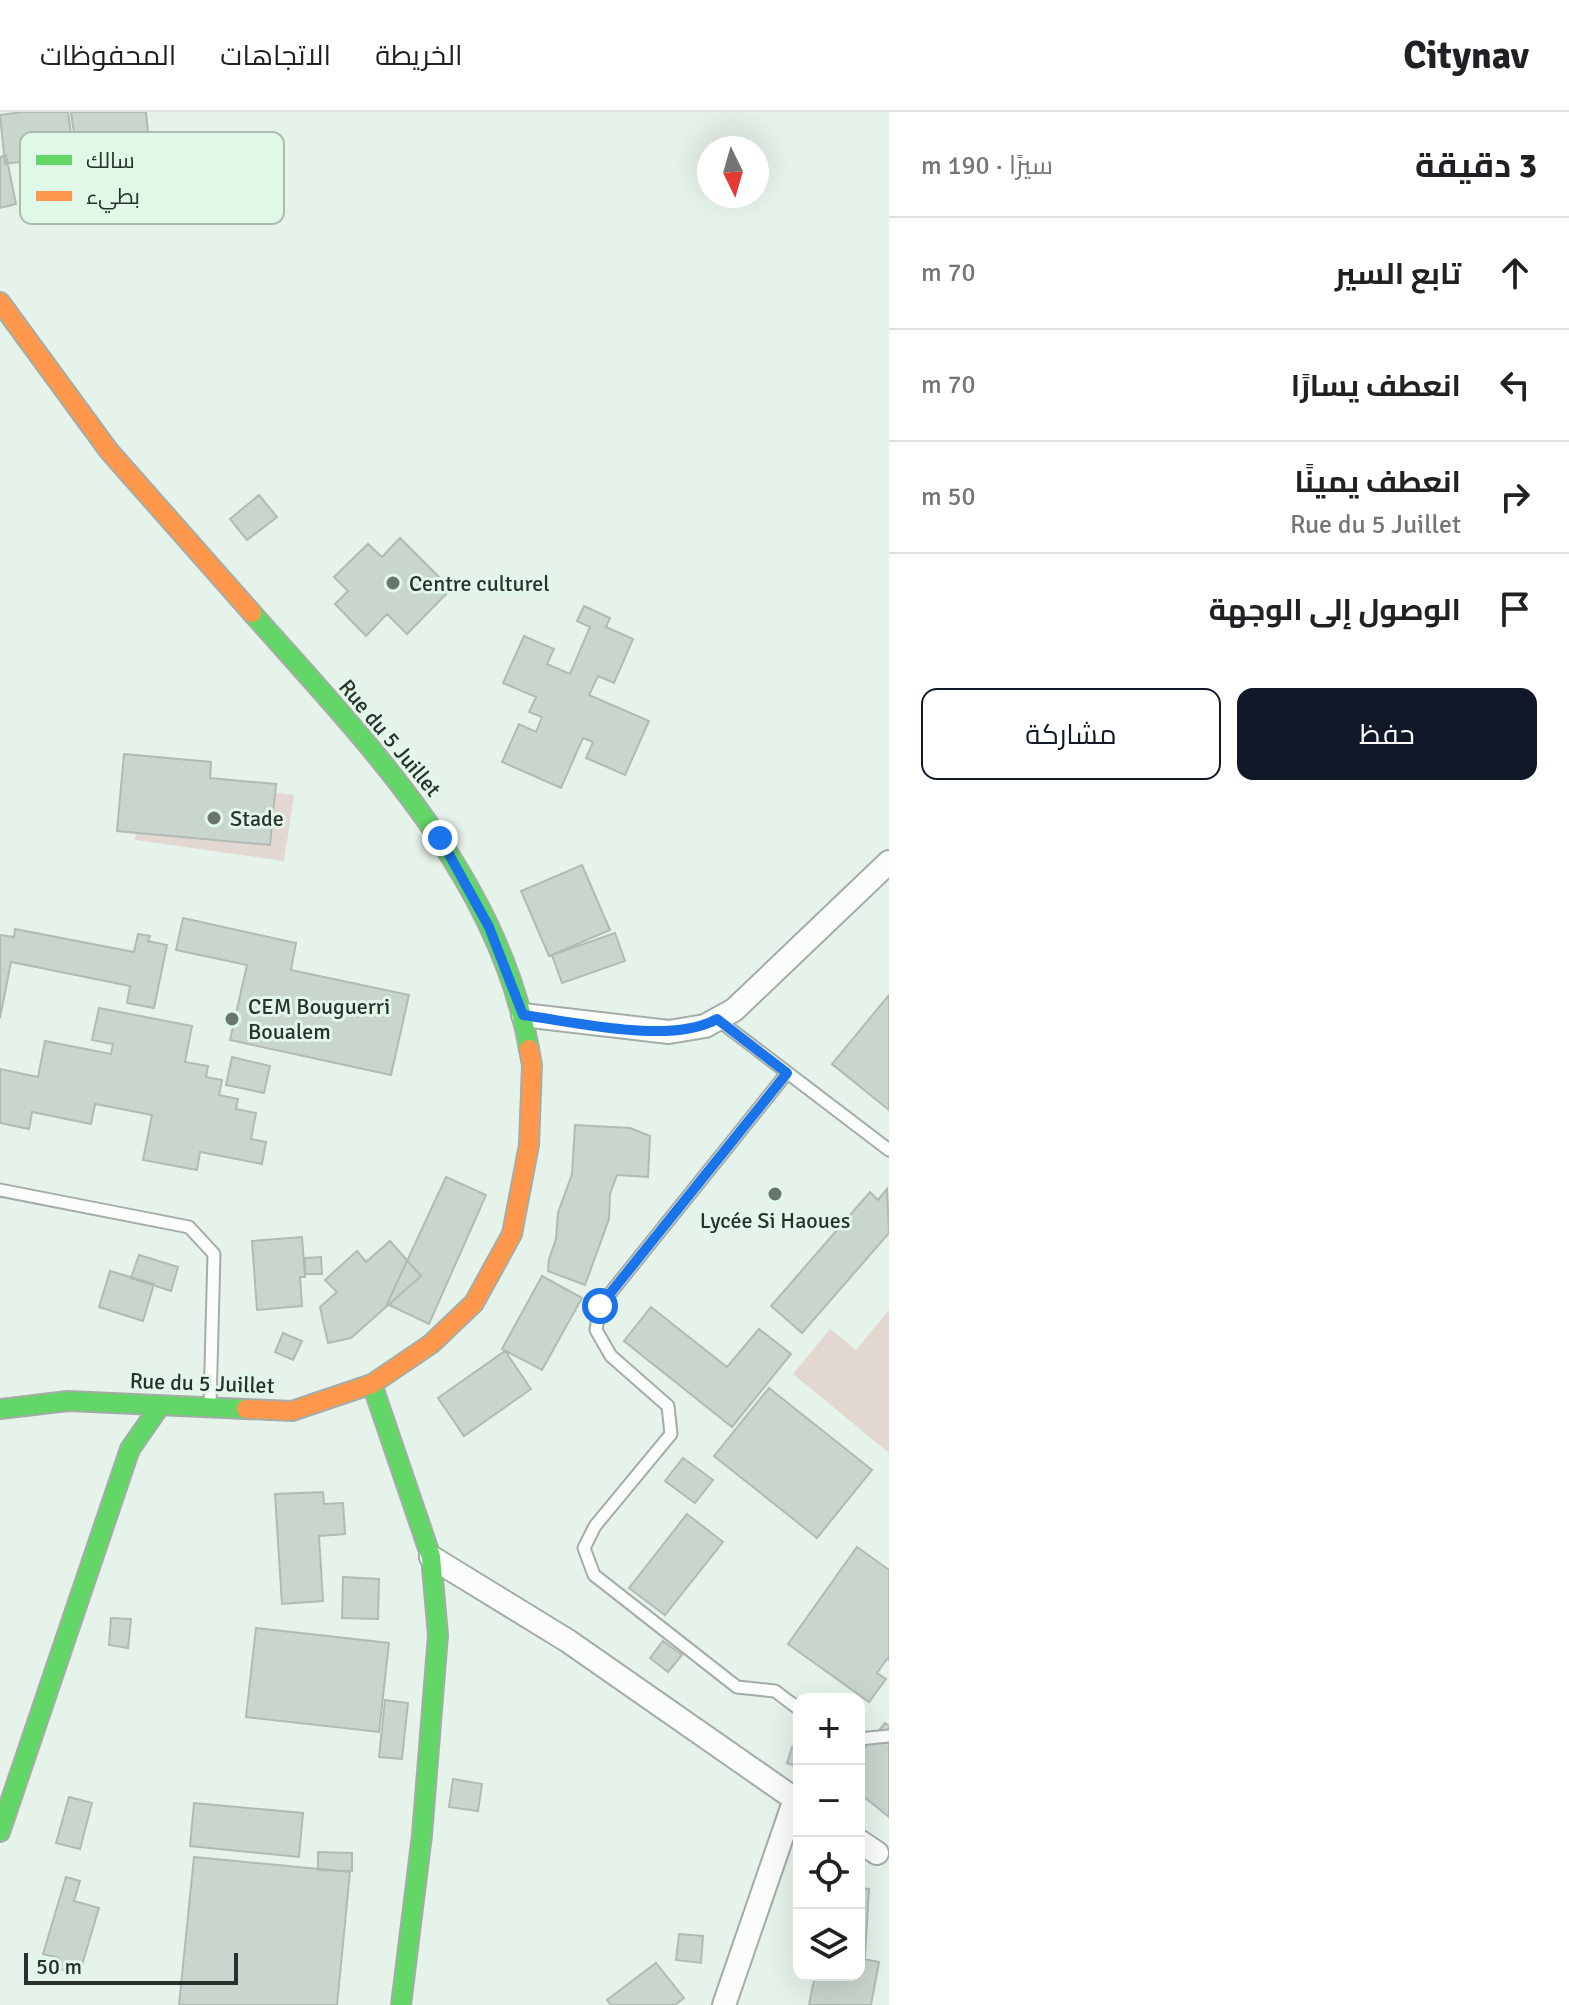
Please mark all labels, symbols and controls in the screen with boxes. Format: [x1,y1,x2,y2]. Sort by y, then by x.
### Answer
text: Citynav [1403,32,1529,79]
text: المحفوظات [40,39,176,73]
text: الاتجاهات [220,39,331,73]
text: الخريطة [375,39,463,73]
legend [20,132,284,224]
north arrow [697,136,769,208]
text: 3 دقيقة [1415,145,1537,187]
text: سالك [86,147,135,174]
text: سيرًا · 190 m [921,150,1053,182]
text: بطيء [86,183,140,213]
icon: ahead [1493,251,1537,295]
text: تابع السير [1335,256,1461,293]
text: 70 m [921,257,976,289]
icon: left [1493,363,1537,407]
text: انعطف يسارًا [1291,368,1461,405]
text: 70 m [921,369,976,401]
text: انعطف يمينًا [1294,464,1461,501]
icon: right [1493,475,1537,519]
text: 50 m [921,481,976,513]
text: Rue du 5 Juillet [1290,509,1461,541]
place label: Centre culturel [409,570,550,597]
marker: Centre culturel [384,574,402,592]
icon: arrive [1493,587,1537,631]
text: الوصول إلى الوجهة [1209,592,1461,629]
street label: Rue du 5 Juillet [333,674,447,802]
button: مشاركة [921,688,1221,780]
button: حفظ [1237,688,1537,780]
place label: Stade [230,805,284,832]
marker: Stade [205,809,223,827]
route end [422,820,458,856]
place label: CEM Bouguerri Boualem [248,993,390,1045]
marker: CEM Bouguerri Boualem [223,1010,241,1028]
marker: Lycée Si Haoues [766,1185,784,1203]
place label: Lycée Si Haoues [700,1207,850,1234]
route start [582,1288,618,1324]
street label: Rue du 5 Juillet [129,1367,275,1399]
map controls [793,1693,865,1981]
button: + [793,1693,865,1765]
button: − [793,1765,865,1837]
button: locate [793,1837,865,1909]
button: layers [793,1909,865,1981]
scale bar [24,1949,238,1985]
text: 50 m [36,1953,82,1980]

